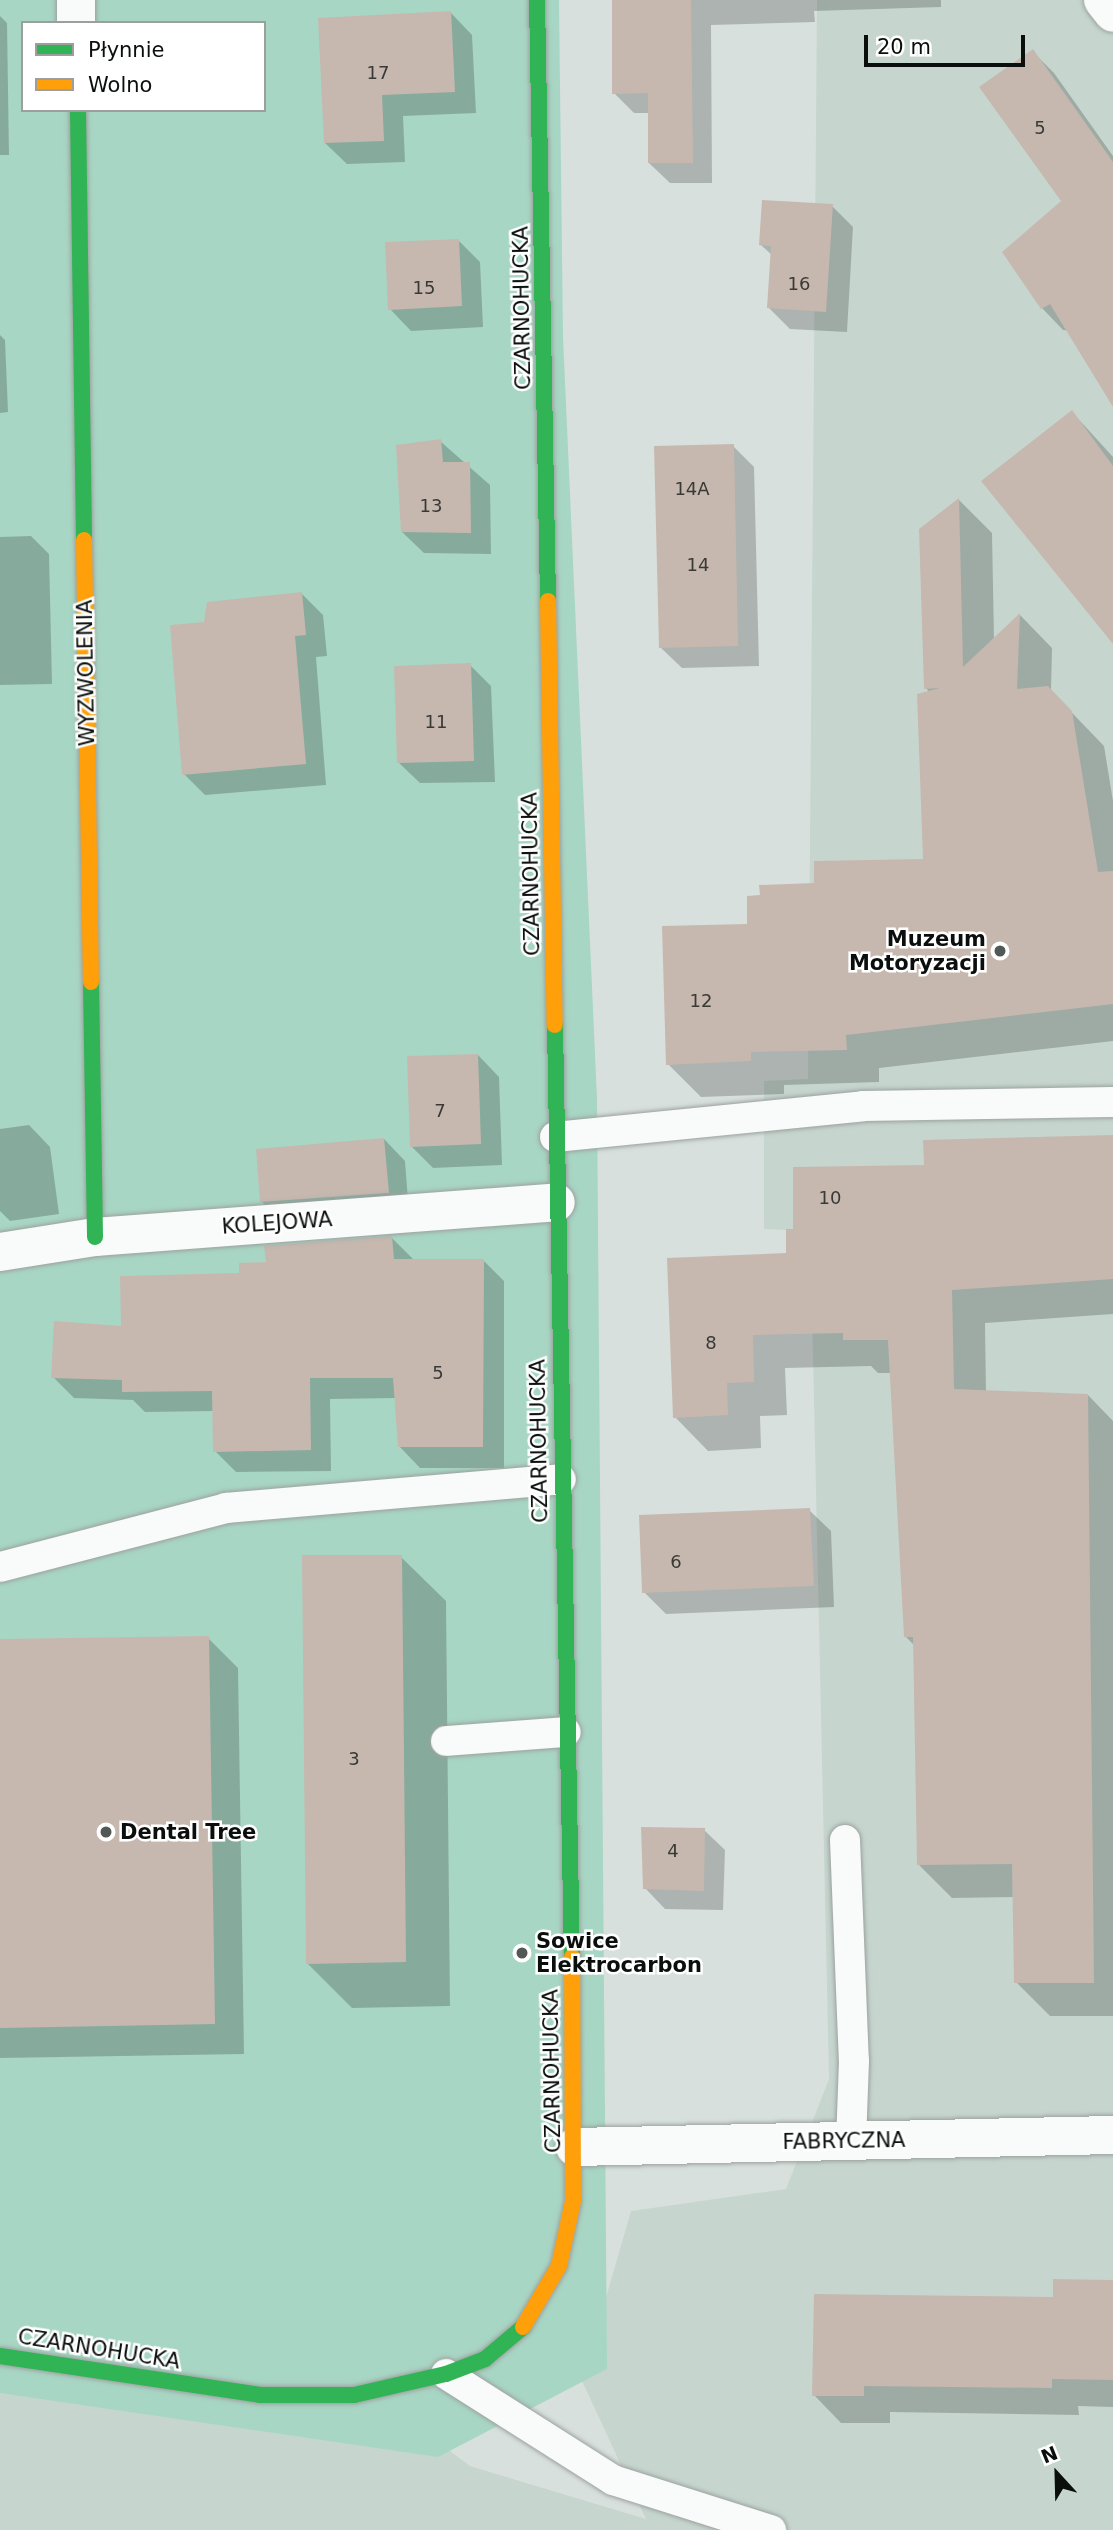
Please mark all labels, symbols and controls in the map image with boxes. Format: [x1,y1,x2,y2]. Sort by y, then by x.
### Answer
legend [21,21,266,112]
scale bar [868,21,1029,65]
text: 20 m [877,35,931,59]
text: Płynnie [88,38,164,62]
house number: 17 [367,62,389,84]
text: Wolno [88,73,152,97]
house number: 5 [1034,117,1046,139]
street label: CZARNOHUCKA [508,226,536,390]
house number: 16 [788,273,810,295]
house number: 15 [413,277,435,299]
house number: 14A [674,478,710,500]
house number: 13 [420,495,442,517]
house number: 14 [687,554,709,576]
street label: WYZWOLENIA [72,600,100,746]
house number: 11 [425,711,447,733]
street label: CZARNOHUCKA [517,792,545,956]
place label: Muzeum Motoryzacji [849,926,986,976]
marker: Muzeum Motoryzacji [992,943,1008,959]
house number: 12 [690,990,712,1012]
house number: 7 [434,1100,446,1122]
house number: 10 [819,1187,841,1209]
street label: KOLEJOWA [221,1207,333,1239]
house number: 8 [705,1332,717,1354]
street label: CZARNOHUCKA [525,1359,553,1523]
house number: 5 [432,1362,444,1384]
house number: 6 [670,1551,682,1573]
house number: 3 [348,1748,360,1770]
place label: Dental Tree [120,1819,256,1845]
marker: Dental Tree [98,1824,114,1840]
house number: 4 [667,1840,679,1862]
place label: Sowice Elektrocarbon [536,1928,702,1978]
marker: Sowice Elektrocarbon [514,1945,530,1961]
street label: CZARNOHUCKA [538,1989,566,2153]
street label: FABRYCZNA [782,2127,906,2155]
street label: CZARNOHUCKA [16,2324,182,2374]
north arrow [1022,2439,1092,2509]
text: N [1038,2441,1061,2468]

